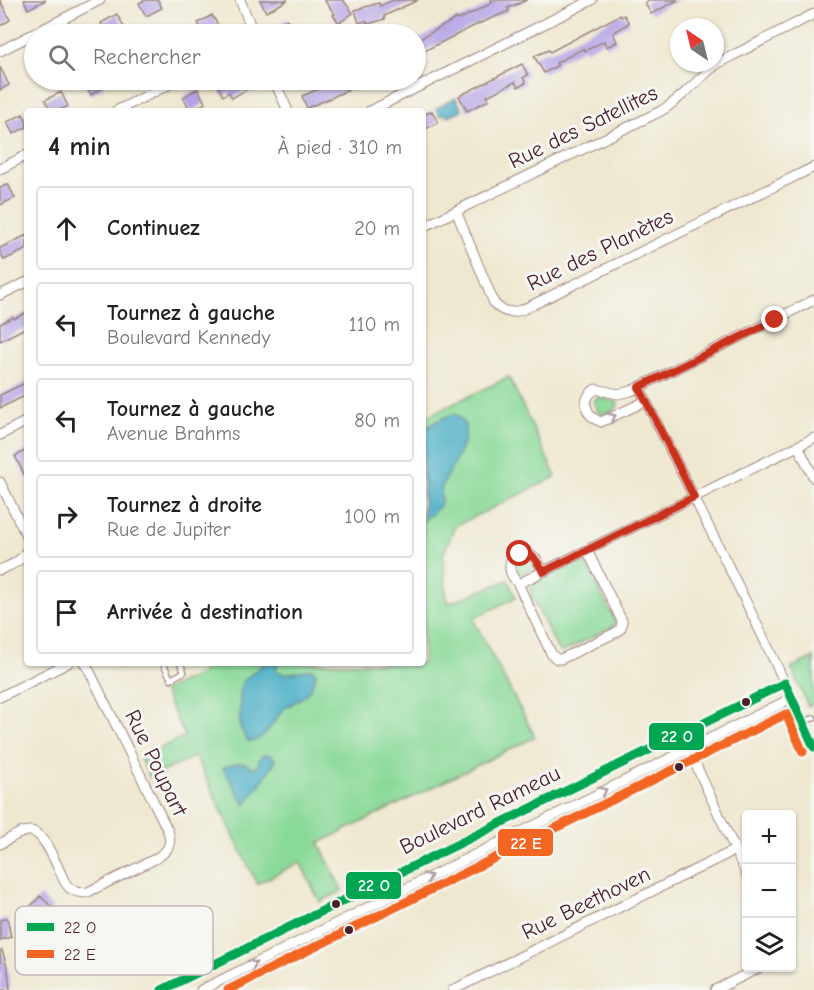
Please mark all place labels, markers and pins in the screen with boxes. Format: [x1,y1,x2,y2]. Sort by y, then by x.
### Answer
unlabelled marker [740,696,752,708]
unlabelled marker [673,761,685,773]
unlabelled marker [330,898,342,910]
unlabelled marker [343,924,355,936]

